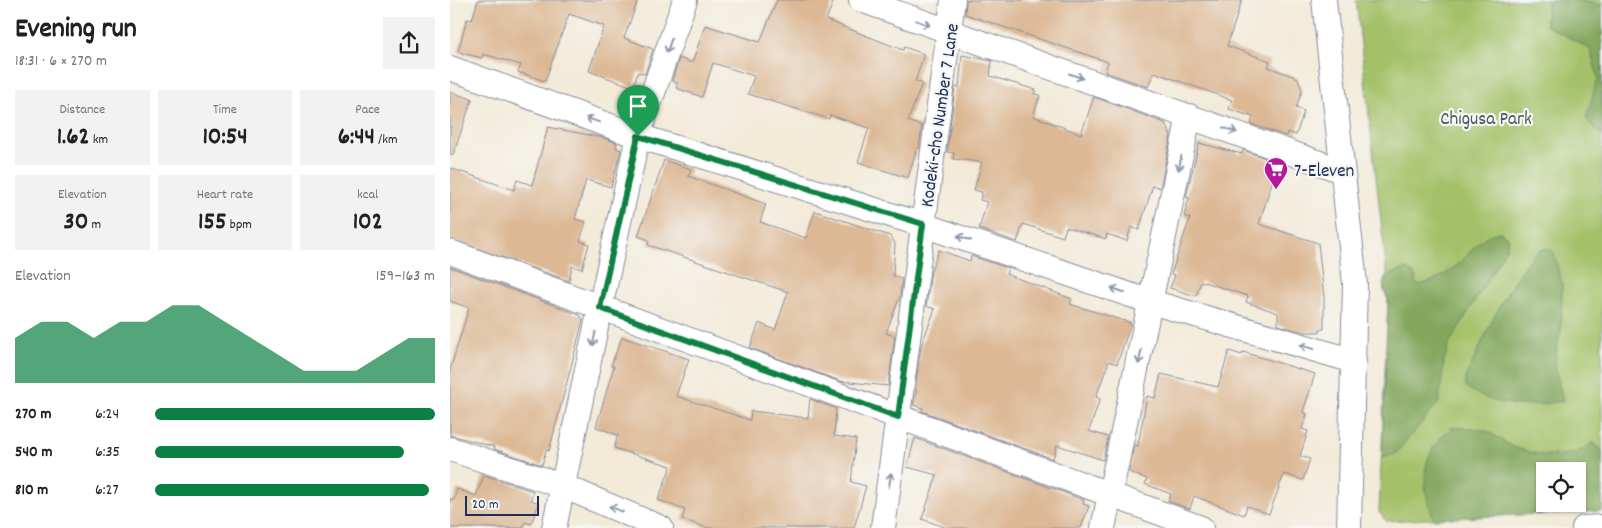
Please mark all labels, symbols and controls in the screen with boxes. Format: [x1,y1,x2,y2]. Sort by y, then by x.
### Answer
text: Evening run [15,11,137,51]
button: share [383,17,435,69]
one-way arrow [915,19,930,28]
street label: Kodeki-cho Number 7 Lane [915,22,968,209]
one-way arrow [664,38,673,53]
text: 18:31 · 6 × 270 m [15,50,107,73]
one-way arrow [1068,72,1084,82]
pin [617,85,659,136]
icon: arrive [624,92,652,120]
text: Distance [59,100,105,120]
text: Time [213,100,237,120]
text: Pace [355,100,380,120]
park label: Chigusa Park [1440,107,1532,134]
one-way arrow [586,115,601,124]
text: 1.62 [57,120,89,156]
text: 10:54 [202,120,248,156]
text: 6:44 [338,120,375,156]
one-way arrow [1221,126,1237,135]
text: km [89,130,108,150]
text: /km [375,130,398,150]
one-way arrow [1174,155,1184,171]
supermarket icon: 7-Eleven [1263,156,1289,190]
place label: 7-Eleven [1294,159,1354,186]
text: Elevation [58,185,107,205]
text: Heart rate [197,185,253,205]
text: kcal [357,185,378,205]
text: 30 [64,205,88,241]
text: 155 [198,205,227,241]
text: 102 [353,205,383,241]
text: m [88,215,101,235]
text: bpm [227,215,252,235]
one-way arrow [956,233,972,243]
text: Elevation [15,265,71,288]
text: 159–163 m [376,265,435,288]
one-way arrow [1110,285,1126,295]
one-way arrow [588,330,598,346]
one-way arrow [1299,342,1315,352]
one-way arrow [1135,348,1144,364]
text: 270 m [15,403,52,426]
text: 6:24 [95,403,119,426]
text: 540 m [15,441,52,464]
text: 6:35 [95,441,120,464]
map controls [1536,462,1586,512]
button: locate [1536,462,1586,512]
one-way arrow [885,472,895,488]
text: 810 m [15,479,48,502]
text: 6:27 [95,479,119,502]
scale bar [465,493,539,516]
text: 20 m [472,495,499,515]
one-way arrow [609,504,624,513]

